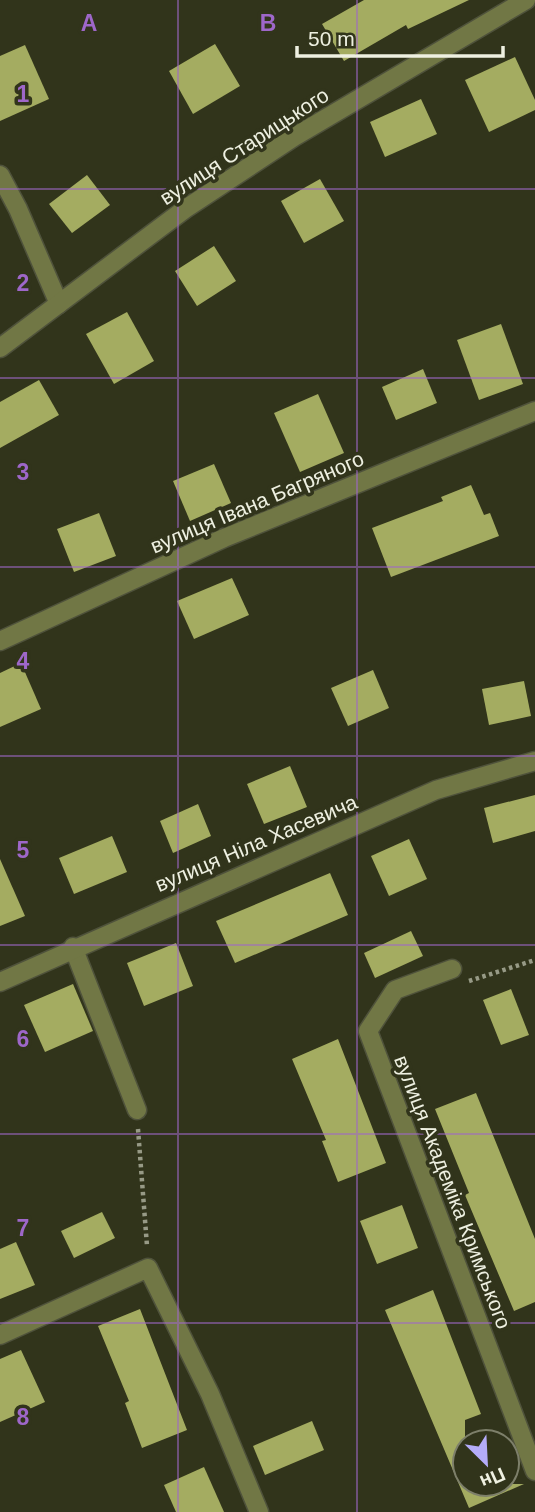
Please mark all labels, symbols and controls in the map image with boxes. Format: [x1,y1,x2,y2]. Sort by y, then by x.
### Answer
text: A [81,10,97,36]
text: B [260,10,276,36]
scale bar [297,14,504,58]
text: 50 m [308,27,355,50]
text: 1 [17,81,30,107]
street label: вулиця Старицького [155,83,333,209]
text: 2 [17,270,29,296]
street label: вулиця Івана Багряного [147,447,367,557]
text: 3 [17,459,29,485]
text: 4 [17,648,30,674]
street label: вулиця Ніла Хасевича [152,790,361,896]
text: 5 [17,837,30,863]
text: 6 [17,1026,29,1052]
street label: вулиця Академіка Кримського [390,1052,516,1332]
text: 7 [17,1215,29,1241]
text: 8 [17,1404,30,1430]
north arrow [451,1428,521,1498]
text: Пн [477,1463,508,1493]

